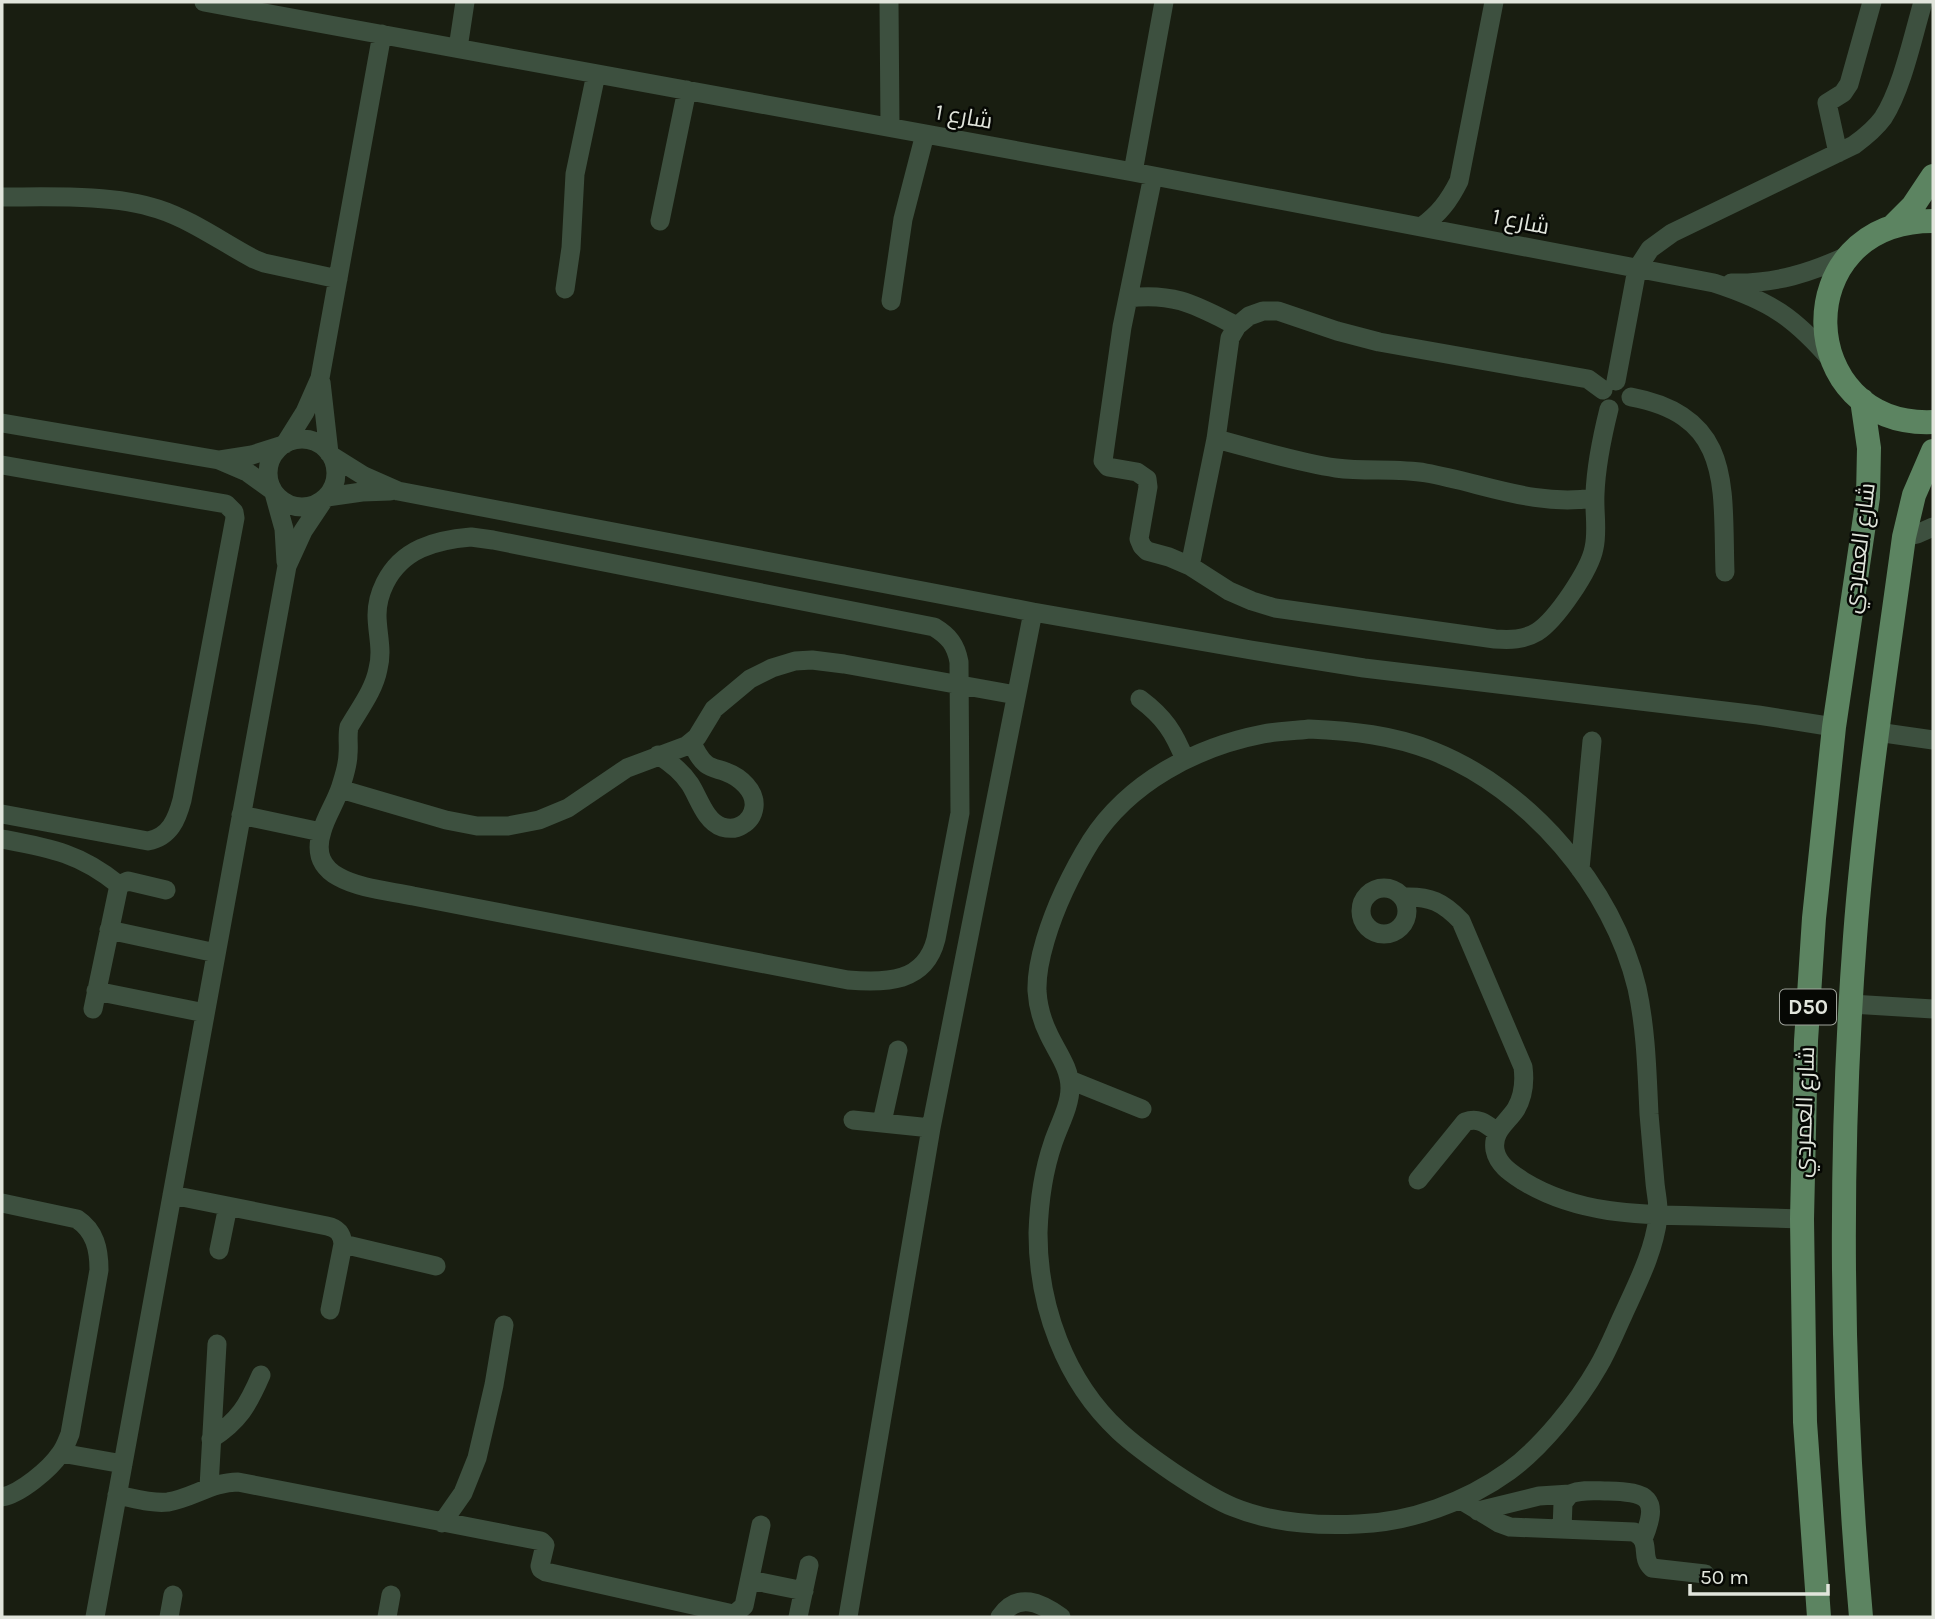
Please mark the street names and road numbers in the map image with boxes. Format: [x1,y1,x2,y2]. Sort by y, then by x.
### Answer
street label: شارع 1 [933,98,995,137]
street label: شارع 1 [1490,203,1552,242]
street label: شارع العمردي [1838,481,1885,615]
road number: D50 [1780,990,1836,1024]
street label: شارع العمردي [1789,1046,1824,1178]

